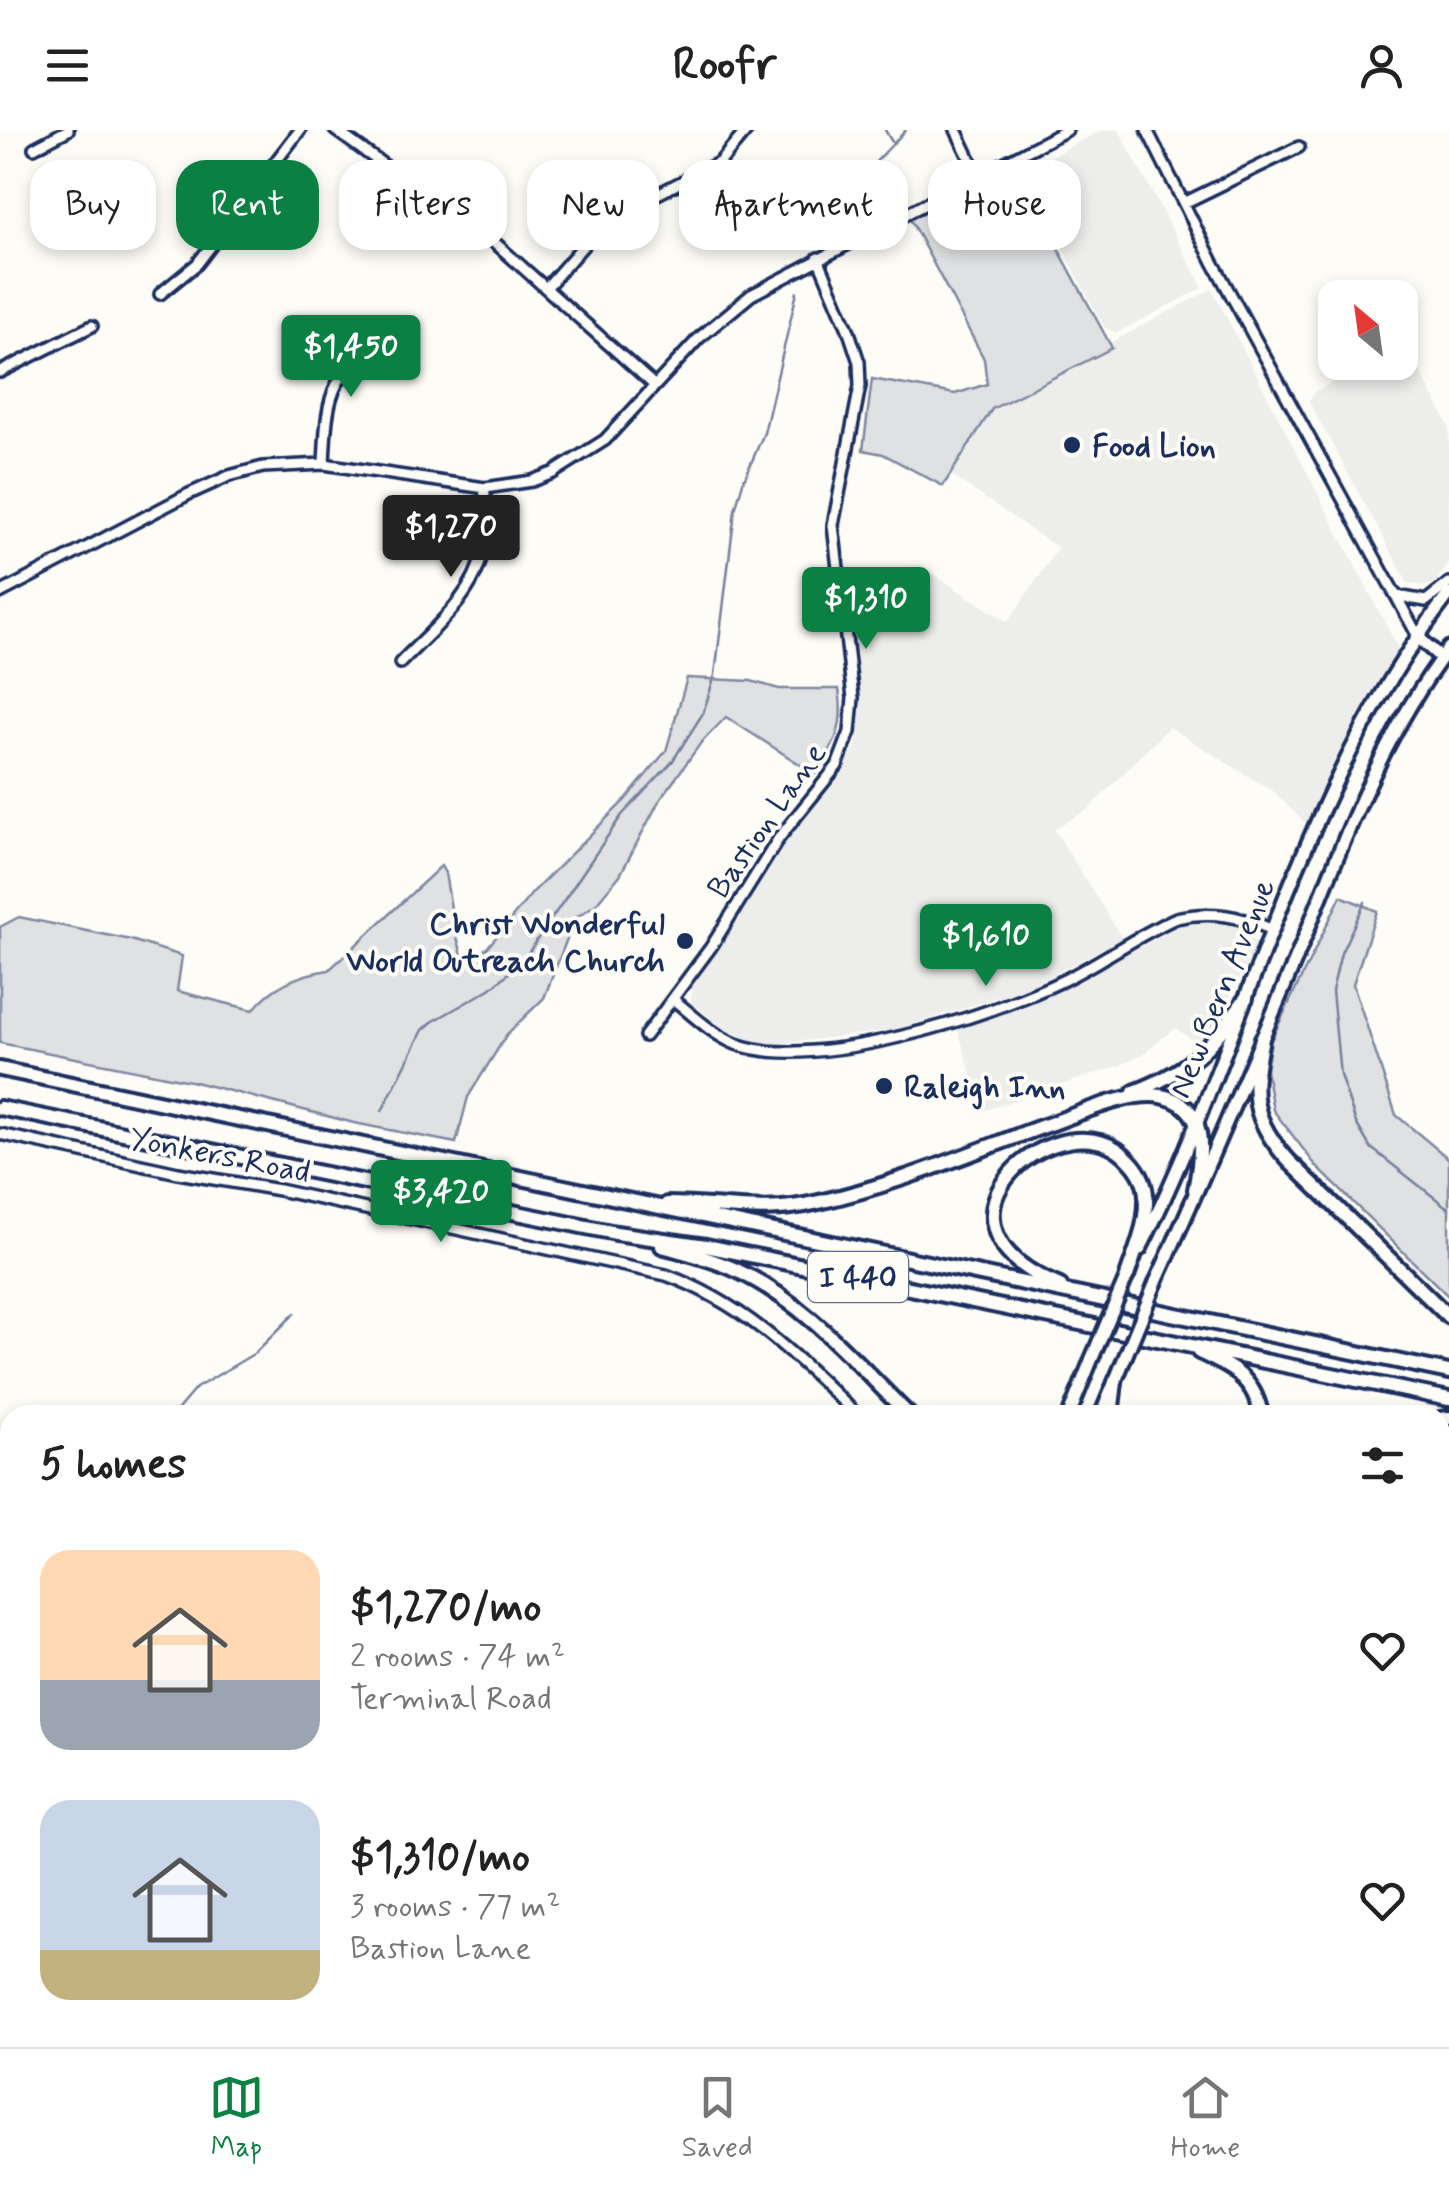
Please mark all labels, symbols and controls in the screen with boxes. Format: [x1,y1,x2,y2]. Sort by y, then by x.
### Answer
text: Roofr [673,36,776,95]
icon: menu [40,38,95,93]
icon: person [1354,38,1409,93]
chip: Buy [30,160,156,250]
chip: Rent [176,160,319,250]
chip: Filters [339,160,507,250]
chip: New [527,160,659,250]
chip: Apartment [679,160,908,250]
chip: House [928,160,1081,250]
north arrow [1318,280,1418,380]
map controls [1318,280,1418,380]
pin: $1,450 [270,315,432,400]
text: $1,450 [303,326,399,368]
place label: Food Lion [1092,426,1216,468]
marker: Food Lion [1061,434,1083,456]
pin: $1,270 [370,495,532,580]
text: $1,270 [405,506,497,548]
pin: $1,310 [785,567,947,652]
text: $1,310 [824,578,908,620]
street label: Bastion Lane [699,735,837,907]
street label: New Bern Avenue [1160,873,1286,1105]
place label: Christ Wonderful World Outreach Church [346,904,665,983]
pin: $1,610 [905,904,1067,989]
text: $1,610 [942,915,1030,957]
marker: Christ Wonderful World Outreach Church [674,930,696,952]
place label: Raleigh Inn [904,1067,1065,1110]
marker: Raleigh Inn [873,1075,895,1097]
street label: Yonkers Road [126,1118,314,1194]
pin: $3,420 [360,1160,522,1245]
text: $3,420 [393,1171,489,1213]
road number: I 440 [808,1252,908,1302]
text: 5 homes [40,1438,186,1493]
icon: filters [1355,1438,1410,1493]
text: $1,270/mo [350,1581,541,1636]
icon: home [120,1590,240,1710]
icon: heart [1355,1623,1410,1678]
text: 2 rooms · 74 m² [350,1636,565,1678]
text: Terminal Road [350,1678,552,1720]
text: $1,310/mo [350,1831,530,1886]
icon: home [120,1840,240,1960]
icon: heart [1355,1873,1410,1928]
text: 3 rooms · 77 m² [350,1886,561,1928]
text: Bastion Lane [350,1928,531,1970]
tab: Map [209,2070,264,2167]
tab: Saved [682,2070,753,2167]
tab: Home [1170,2070,1240,2167]

